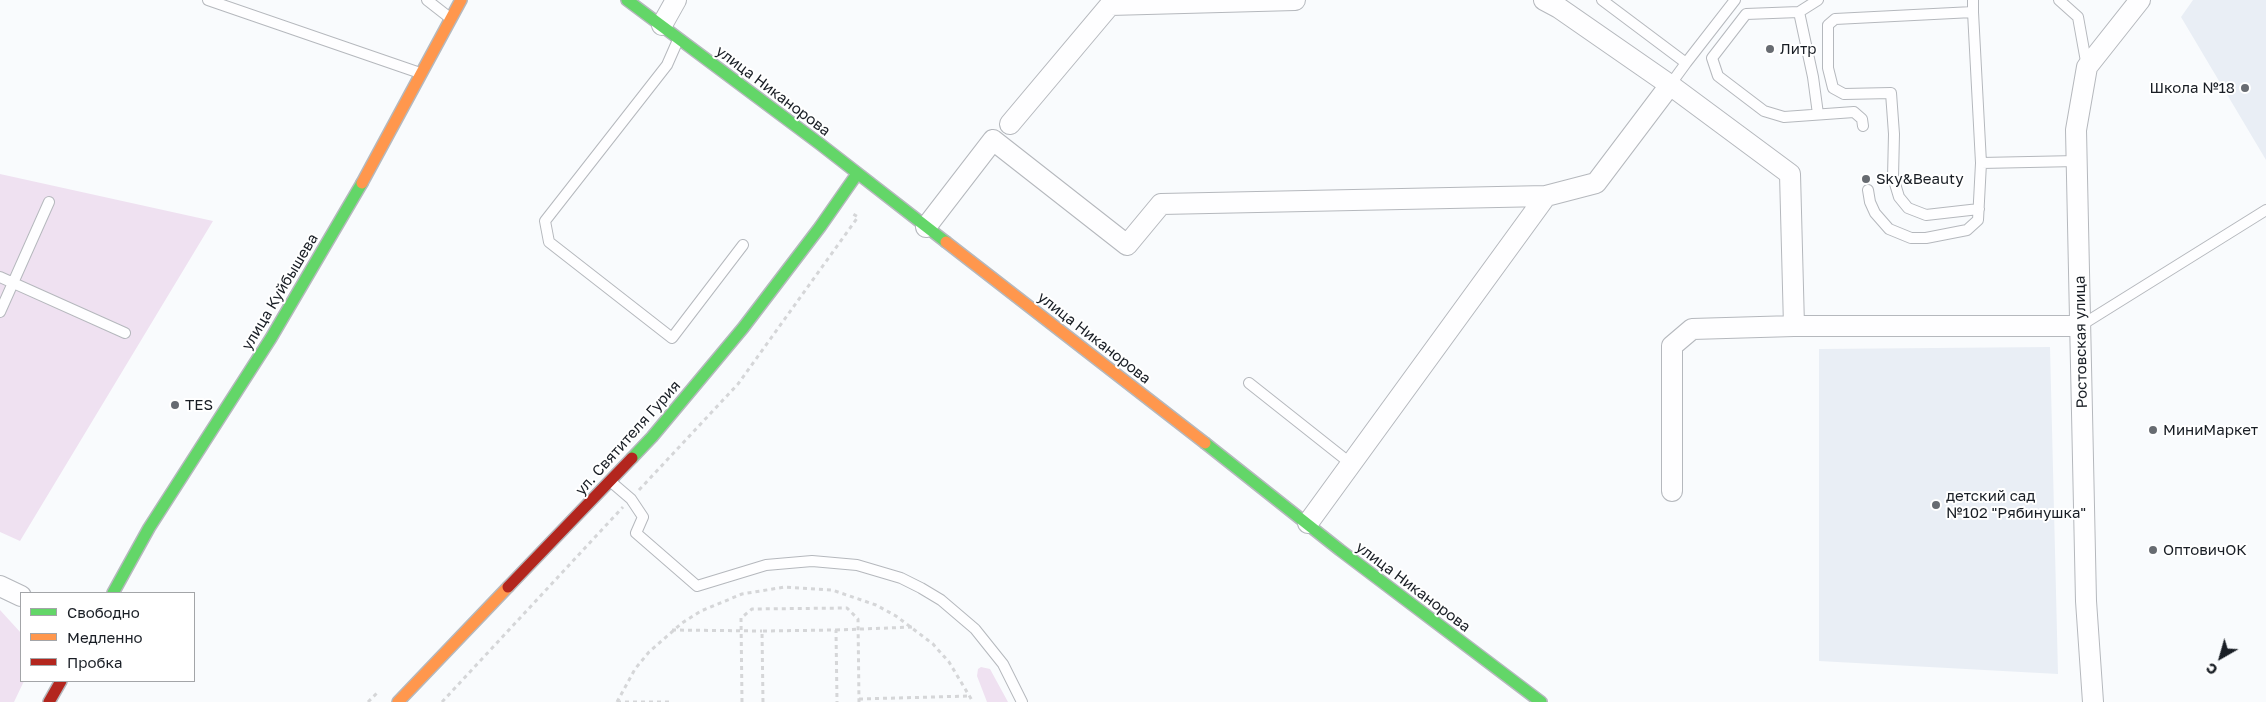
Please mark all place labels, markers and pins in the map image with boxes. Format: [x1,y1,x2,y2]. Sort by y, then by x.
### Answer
place label: Литр [1780,40,1816,58]
marker: Литр [1764,43,1776,55]
place label: Школа №18 [2149,79,2235,97]
marker: Школа №18 [2239,82,2251,94]
place label: Sky&Beauty [1876,170,1964,188]
marker: Sky&Beauty [1860,173,1872,185]
place label: TES [185,396,213,414]
marker: TES [169,399,181,411]
place label: МиниМаркет [2163,421,2258,439]
marker: МиниМаркет [2147,424,2159,436]
place label: детский сад №102 "Рябинушка" [1946,487,2086,522]
marker: детский сад №102 "Рябинушка" [1930,499,1942,511]
place label: ОптовичОК [2163,541,2247,559]
marker: ОптовичОК [2147,544,2159,556]

